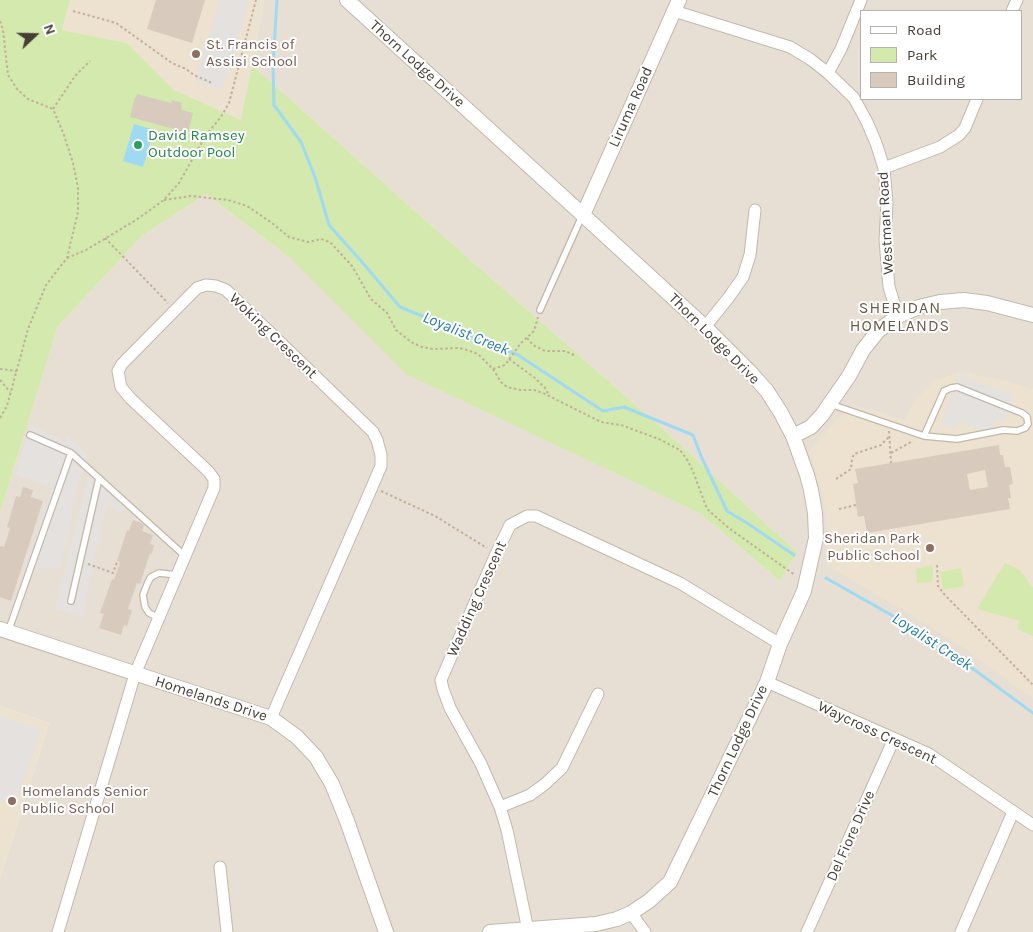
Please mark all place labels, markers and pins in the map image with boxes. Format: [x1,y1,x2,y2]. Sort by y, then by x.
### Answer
place label: St. Francis of Assisi School [206,36,297,71]
marker: St. Francis of Assisi School [190,48,202,60]
place label: David Ramsey Outdoor Pool [148,127,245,162]
marker: David Ramsey Outdoor Pool [132,139,144,151]
place label: Sheridan Park Public School [824,530,920,565]
marker: Sheridan Park Public School [924,542,936,554]
place label: Homelands Senior Public School [22,783,148,818]
marker: Homelands Senior Public School [6,795,18,807]

